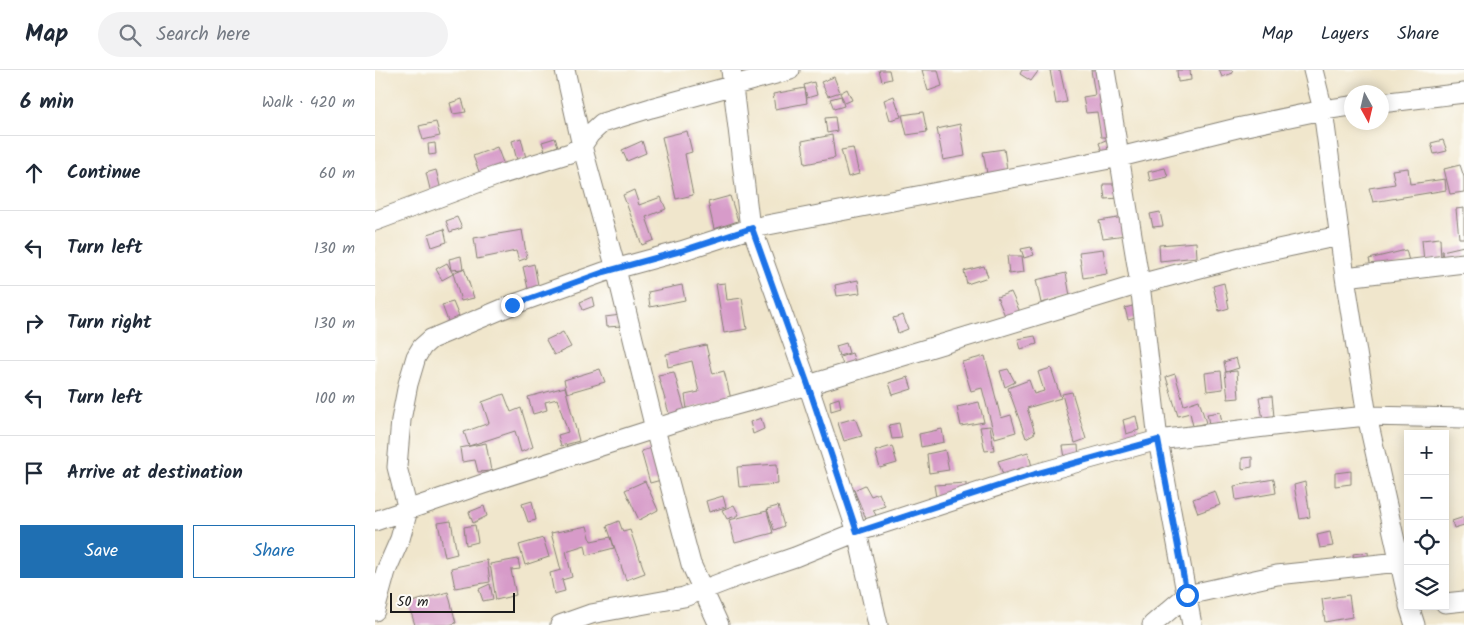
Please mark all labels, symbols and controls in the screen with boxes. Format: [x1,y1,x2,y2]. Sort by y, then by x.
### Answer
search box [98,12,448,57]
text: Map [25,15,68,54]
text: Search here [156,20,250,50]
text: Map [1262,20,1293,49]
text: Layers [1321,20,1369,49]
text: Share [1397,20,1439,49]
icon: search [116,21,144,49]
north arrow [1344,85,1389,130]
text: 6 min [20,86,74,119]
text: Walk · 420 m [262,90,355,115]
text: Continue [67,158,140,188]
icon: ahead [20,159,48,187]
text: 60 m [319,161,355,186]
text: Turn left [67,233,142,263]
icon: left [20,234,48,262]
text: 130 m [314,236,355,261]
route end [501,294,524,317]
text: Turn right [67,308,152,338]
icon: right [20,309,48,337]
text: 130 m [314,311,355,336]
text: Turn left [67,383,142,413]
icon: left [20,384,48,412]
text: 100 m [315,386,355,411]
map controls [1404,430,1449,610]
button: + [1404,430,1449,475]
text: Arrive at destination [67,458,243,488]
icon: arrive [20,459,48,487]
button: − [1404,475,1449,520]
button: locate [1404,520,1449,565]
button: Save [20,525,183,578]
button: Share [193,525,355,578]
button: layers [1404,565,1449,610]
route start [1176,584,1199,607]
scale bar [390,590,515,613]
text: 50 m [397,591,428,613]

